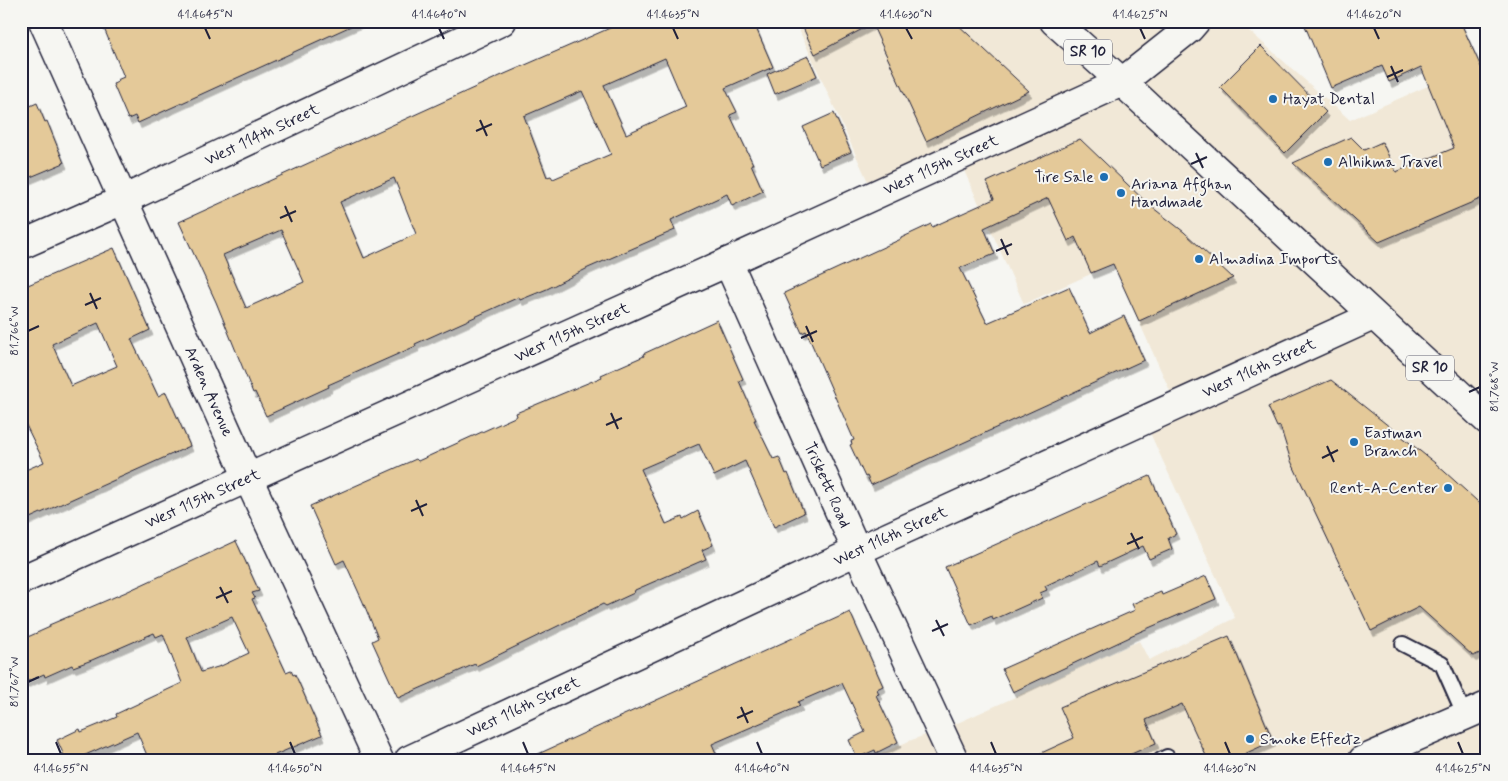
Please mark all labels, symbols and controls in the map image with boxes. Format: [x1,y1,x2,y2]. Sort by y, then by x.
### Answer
text: 41.4645°N [178,7,232,23]
text: 41.4640°N [412,7,466,23]
text: 41.4635°N [647,7,699,23]
text: 41.4630°N [880,7,932,23]
text: 41.4625°N [1113,7,1168,23]
text: 41.4620°N [1347,7,1401,23]
road number: SR 10 [1064,40,1112,64]
place label: Hayat Dental [1283,89,1375,110]
marker: Hayat Dental [1267,93,1279,105]
street label: West 114th Street [201,98,323,170]
street label: West 115th Street [880,129,1002,200]
place label: Alhikma Travel [1338,152,1442,173]
marker: Alhikma Travel [1322,156,1334,168]
place label: Tire Sale [1034,167,1094,188]
marker: Tire Sale [1098,171,1110,183]
place label: Ariana Afghan Handmade [1131,174,1232,213]
marker: Ariana Afghan Handmade [1115,187,1127,199]
place label: Almadina Imports [1209,249,1338,270]
marker: Almadina Imports [1193,253,1205,265]
street label: West 115th Street [511,297,633,367]
text: 81.766°W [7,306,23,356]
street label: West 116th Street [1199,333,1320,403]
street label: Arden Avenue [180,343,239,440]
road number: SR 10 [1406,356,1454,380]
text: 81.768°W [1487,362,1503,412]
place label: Eastman Branch [1364,423,1422,462]
marker: Eastman Branch [1348,436,1360,448]
street label: Triskett Road [799,439,856,531]
street label: West 115th Street [142,463,264,533]
place label: Rent-A-Center [1330,478,1438,499]
marker: Rent-A-Center [1442,482,1454,494]
street label: West 116th Street [830,501,951,571]
text: 81.767°W [7,657,23,707]
street label: West 116th Street [463,671,584,742]
place label: Smoke Effectz [1260,729,1361,750]
marker: Smoke Effectz [1244,733,1256,745]
text: 41.4655°N [34,761,88,777]
text: 41.4650°N [268,761,322,777]
text: 41.4645°N [501,761,555,777]
text: 41.4640°N [735,761,789,777]
text: 41.4635°N [970,761,1022,777]
text: 41.4630°N [1204,761,1256,777]
text: 41.4625°N [1436,761,1491,777]

